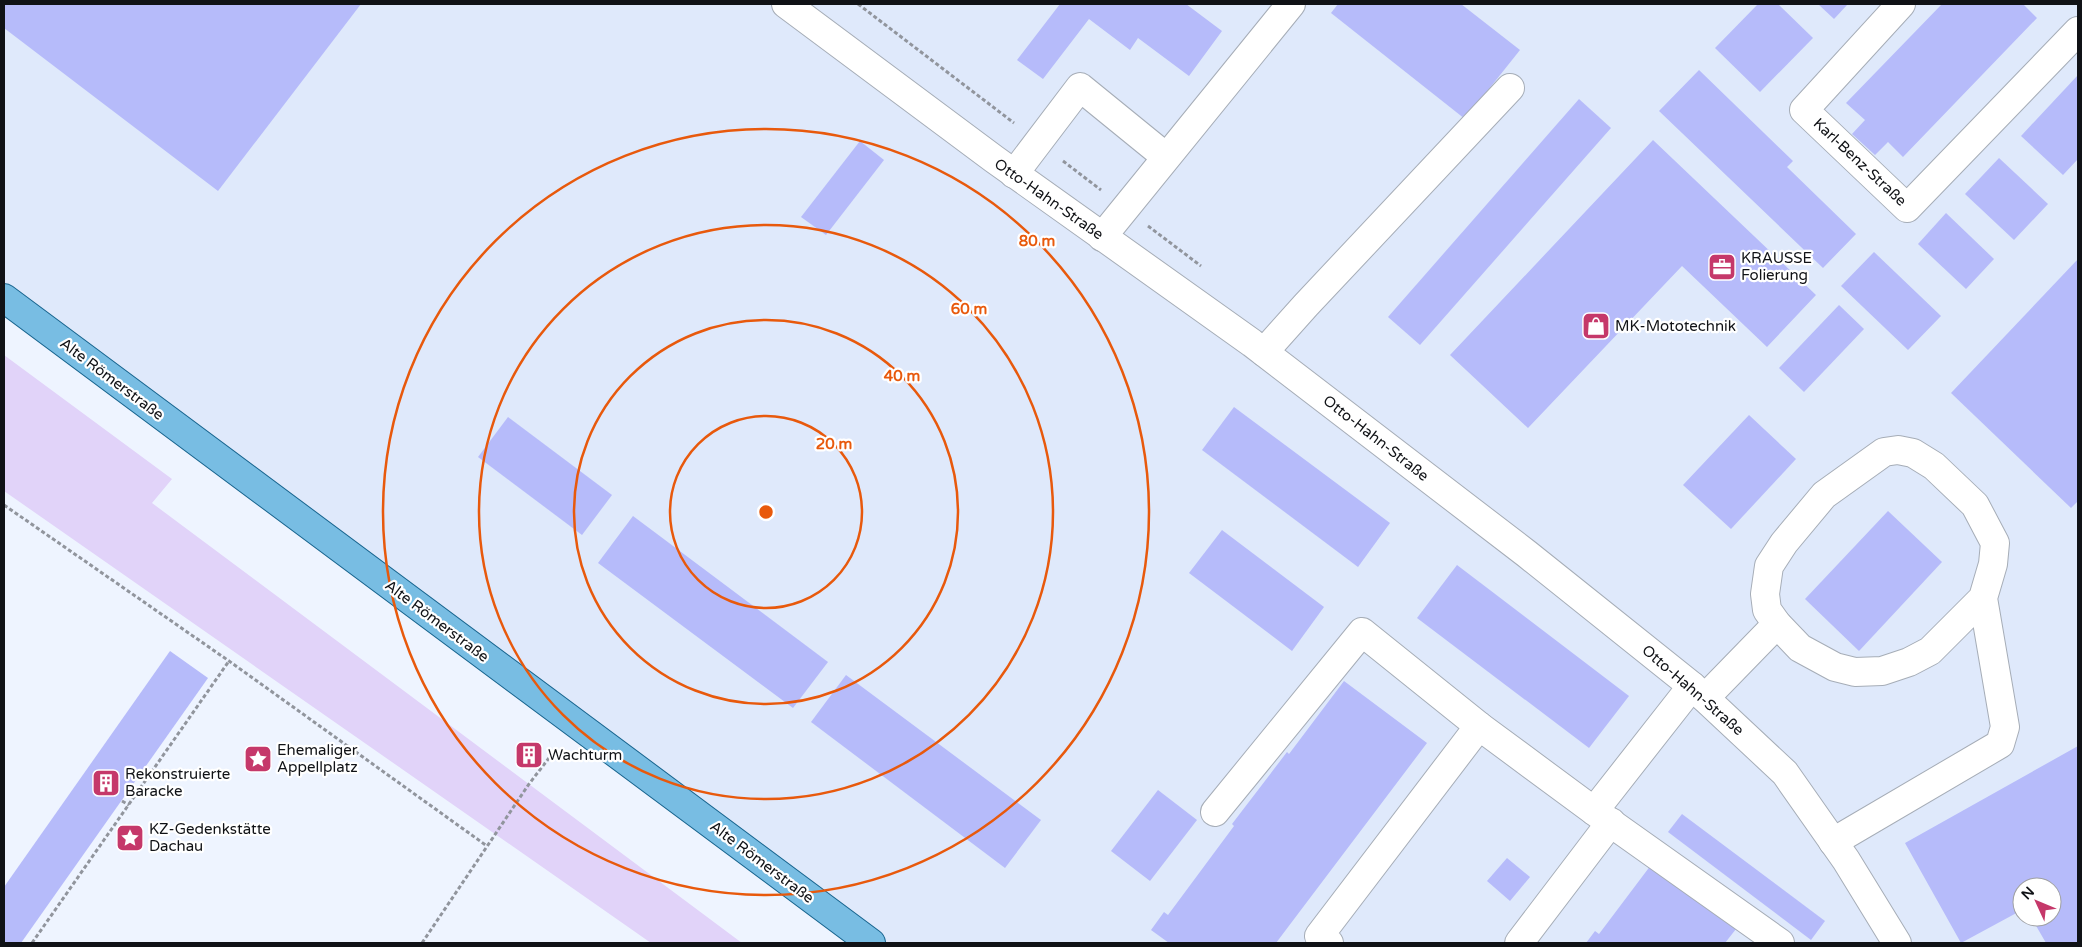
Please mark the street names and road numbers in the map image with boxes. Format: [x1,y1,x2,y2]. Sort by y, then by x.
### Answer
street label: Karl-Benz-Straße [1810,114,1910,210]
street label: Otto-Hahn-Straße [991,155,1107,243]
street label: Alte Römerstraße [57,334,167,424]
street label: Otto-Hahn-Straße [1320,391,1432,485]
street label: Alte Römerstraße [382,576,492,666]
street label: Otto-Hahn-Straße [1638,641,1748,739]
street label: Alte Römerstraße [707,817,817,907]

